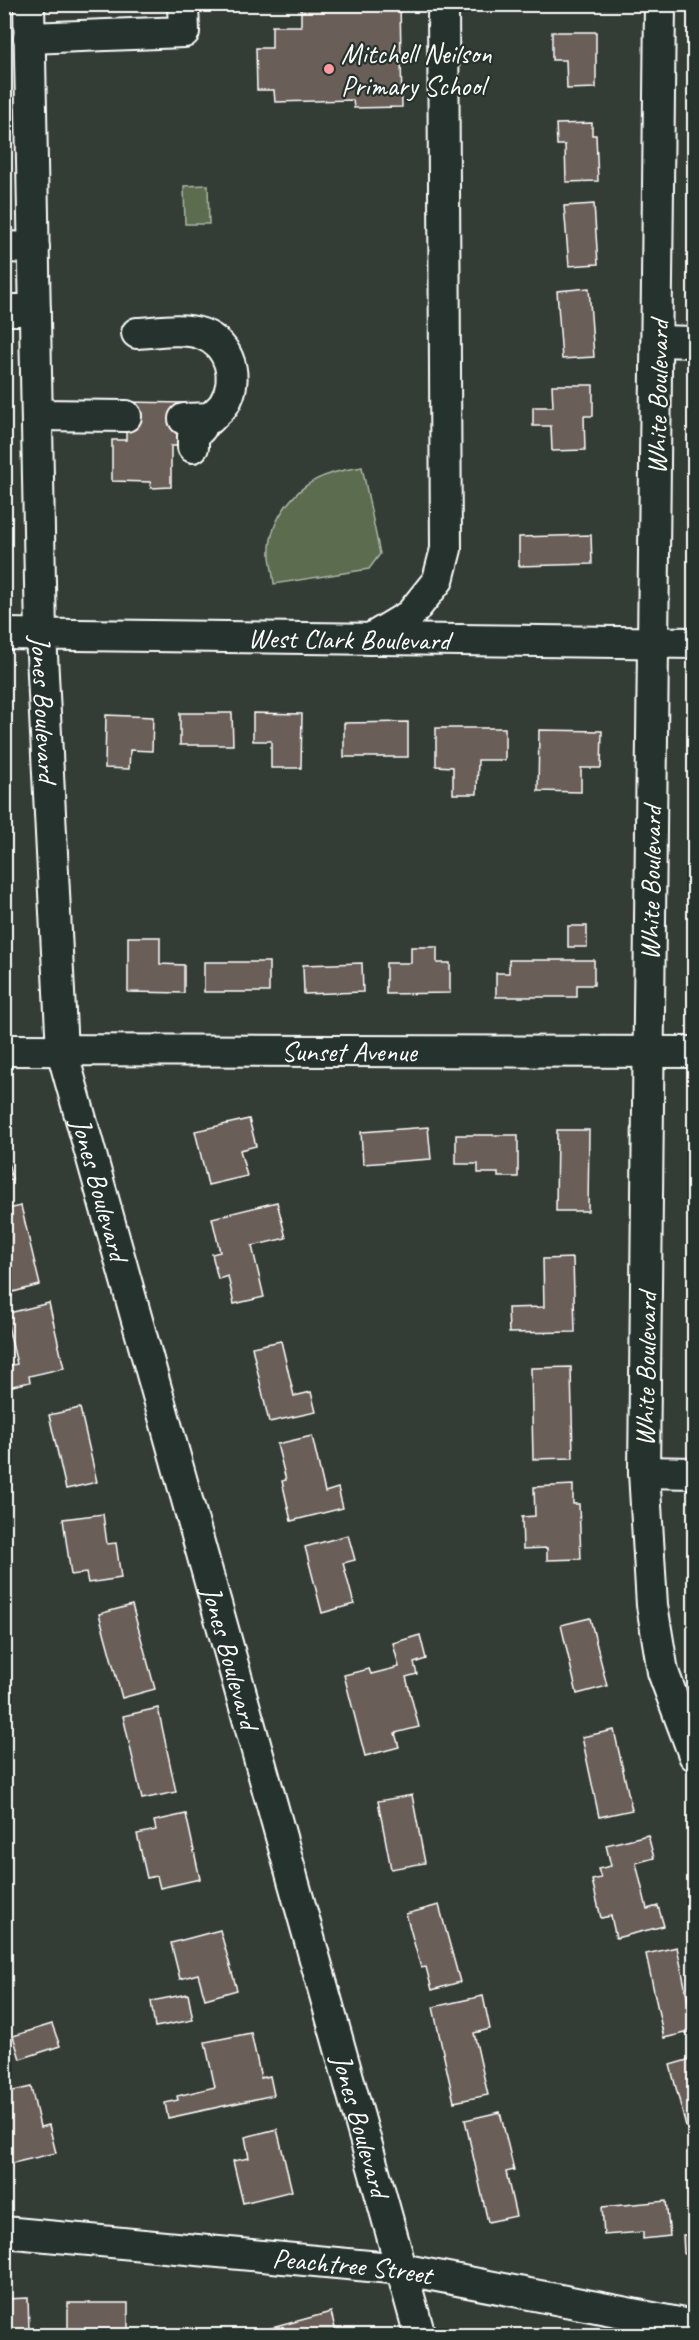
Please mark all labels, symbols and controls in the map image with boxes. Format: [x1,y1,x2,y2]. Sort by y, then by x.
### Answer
place label: Mitchell Neilson Primary School [341,36,492,103]
marker: Mitchell Neilson Primary School [322,62,336,76]
street label: White Boulevard [639,315,676,475]
street label: West Clark Boulevard [248,620,454,658]
street label: Jones Boulevard [23,633,66,787]
street label: White Boulevard [632,801,669,961]
street label: Sunset Avenue [281,1034,419,1069]
street label: Jones Boulevard [63,1112,138,1268]
street label: White Boulevard [627,1287,664,1447]
street label: Jones Boulevard [193,1580,268,1737]
street label: Jones Boulevard [324,2048,398,2205]
street label: Peachtree Street [271,2240,438,2293]

